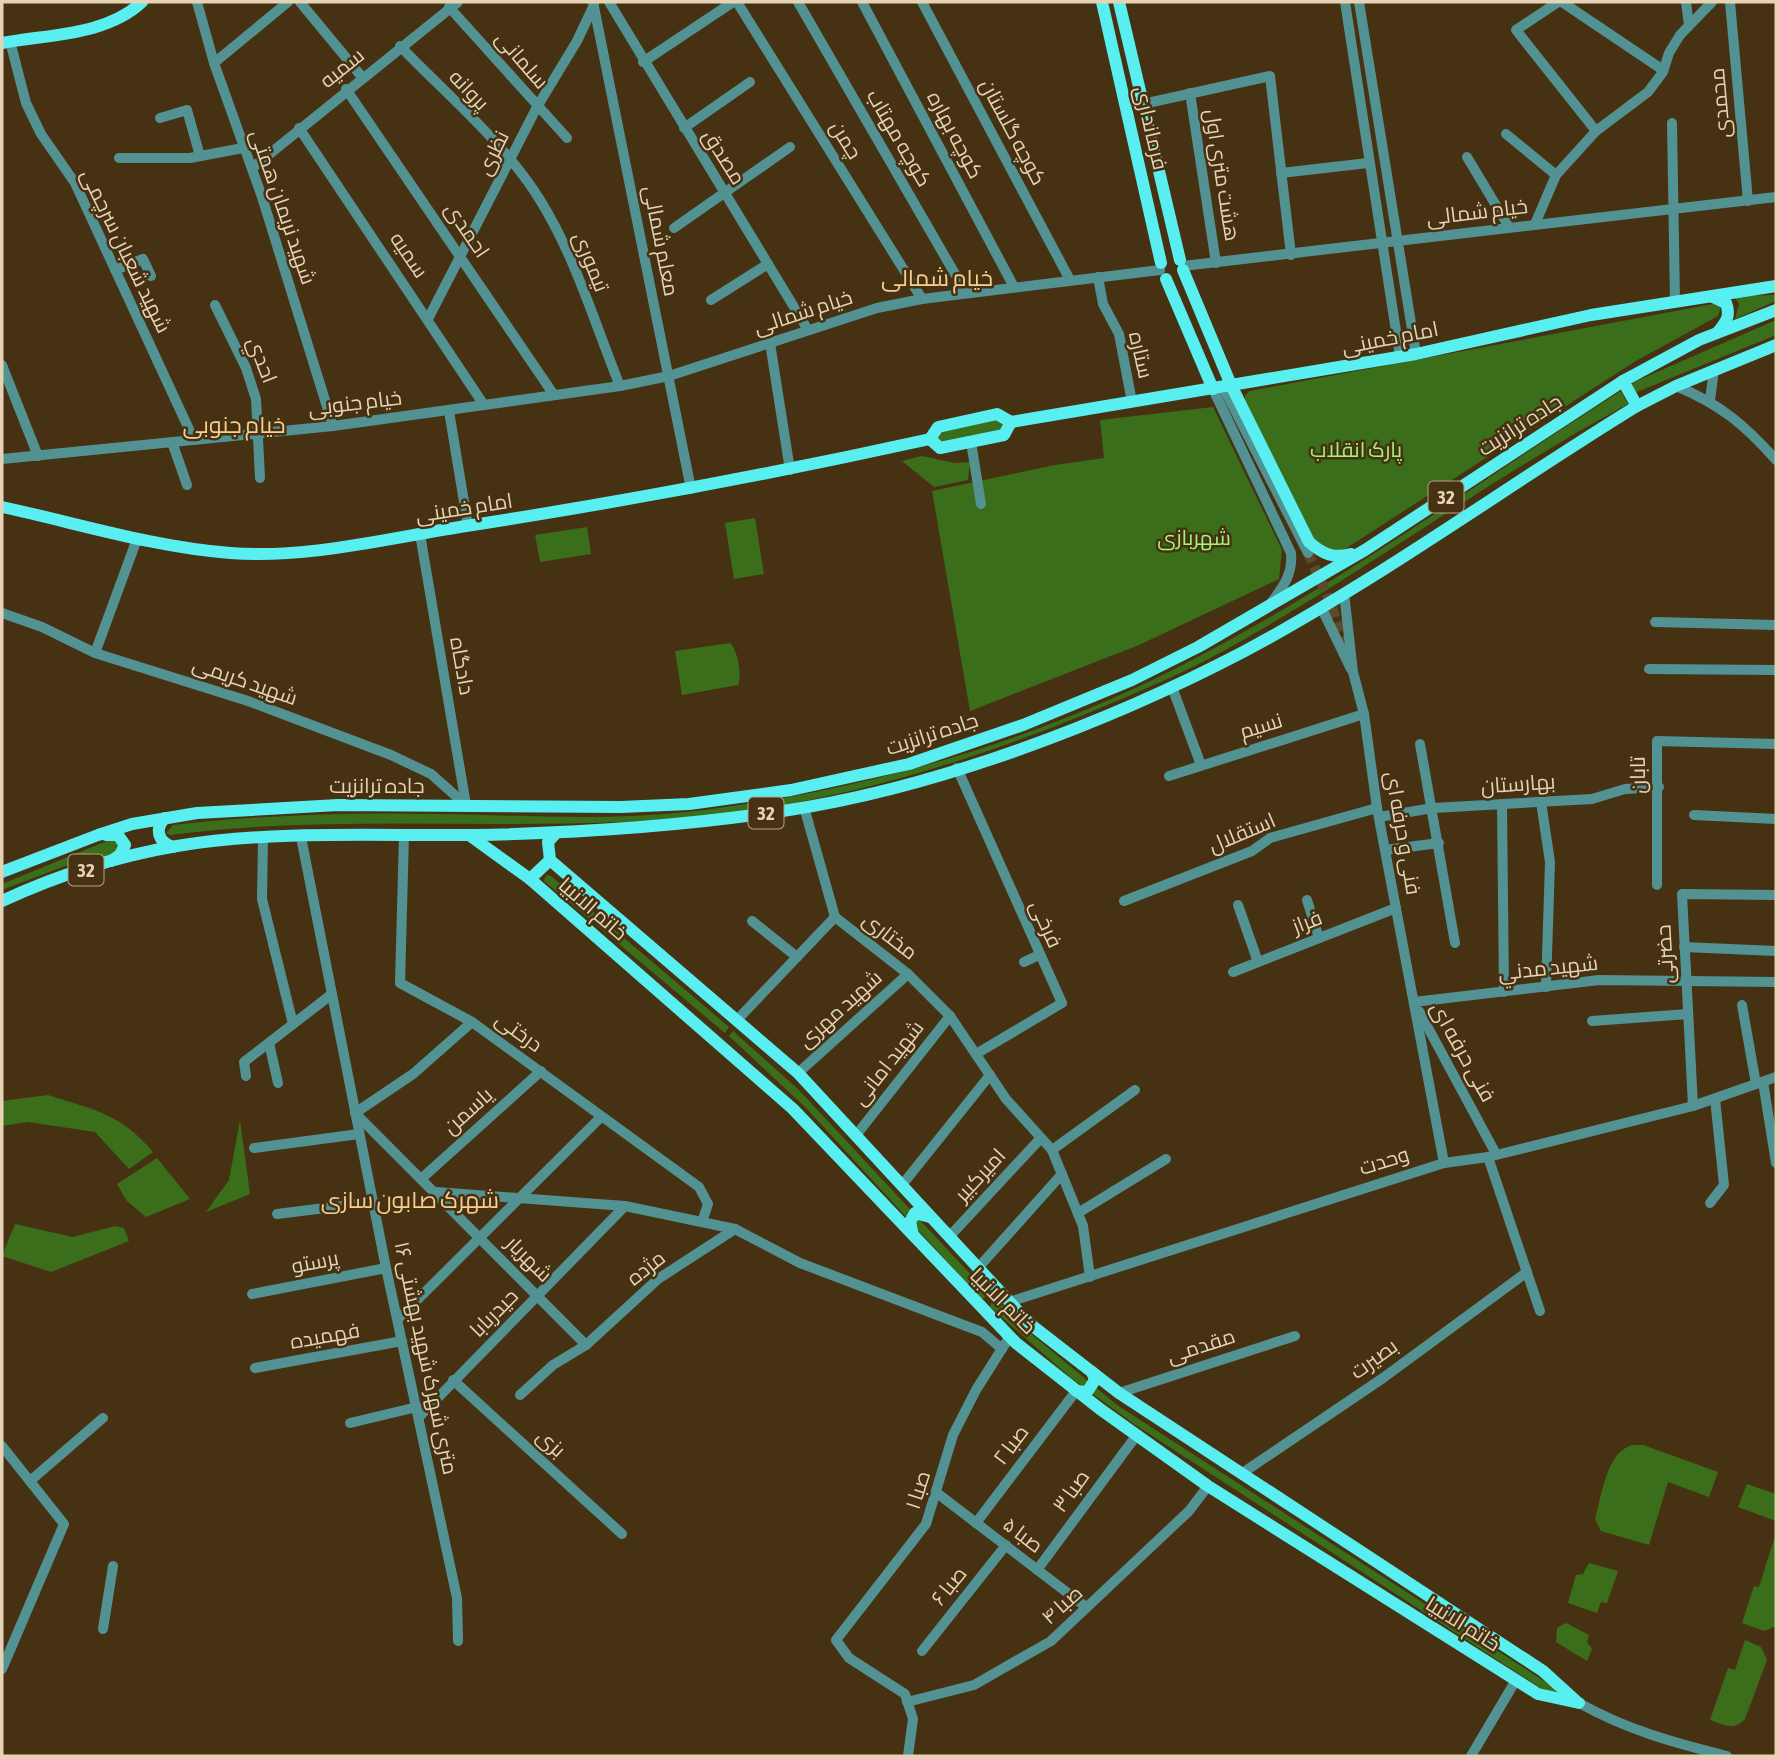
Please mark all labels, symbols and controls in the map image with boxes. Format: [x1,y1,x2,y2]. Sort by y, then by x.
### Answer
street label: سلمانی [490,26,554,94]
street label: سمیه [314,42,368,92]
street label: پروانه [443,64,495,117]
street label: محمدی [1704,67,1736,139]
street label: کوچه گلستان [973,74,1052,190]
street label: فرمانداری [1129,83,1173,173]
street label: کوچه مهتاب [860,85,937,192]
street label: کوچه بهاره [920,87,989,184]
street label: هشت متری اول [1199,107,1245,243]
street label: چمن [823,116,868,165]
street label: مصدق [697,124,751,190]
street label: شهید نریمان همتی [244,126,322,288]
street label: نظری [471,126,515,180]
street label: شهید شعبان سرچمی [74,165,177,338]
street label: معلم شمالی [637,184,684,299]
street label: خیام شمالی [1425,193,1529,232]
street label: احمدی [439,197,495,263]
street label: سميه [386,227,434,282]
street label: تیموری [567,228,615,296]
district label: خیام شمالی [881,265,993,294]
street label: خیام شمالی [750,284,856,341]
street label: امام خمینی [1339,316,1441,361]
street label: ستاره [1124,329,1159,381]
street label: احدي [239,333,283,388]
street label: خیام جنوبی [307,384,403,423]
street label: جاده ترانزیت [1473,388,1567,461]
district label: خیام جنوبی [182,412,286,441]
park label: پارک انقلاب [1310,437,1402,464]
road number: 32 [1428,482,1464,512]
street label: امام خمینی [414,487,515,530]
park label: شهربازی [1157,525,1231,551]
street label: دادگاه [446,635,480,697]
street label: شهید کریمی [189,651,301,711]
street label: جاده ترانزیت [883,707,981,760]
street label: نسيم [1236,707,1286,746]
street label: تابان [1625,756,1651,794]
street label: بهارستان [1480,768,1556,800]
street label: فنی و حرفه ای [1379,769,1427,897]
street label: جاده ترانزیت [329,773,425,798]
road number: 32 [748,798,784,828]
street label: استقلال [1204,807,1280,859]
road number: 32 [68,855,104,886]
street label: خاتم الانبیا [552,872,633,947]
street label: فرخی [1024,896,1068,952]
street label: فراز [1287,904,1325,939]
street label: مختاری [857,906,923,966]
street label: حضرتی [1650,924,1680,984]
street label: شهيد مدني [1497,950,1600,989]
street label: شهید مهری [793,965,887,1053]
street label: فنی حرفه ای [1425,997,1501,1107]
street label: درختی [490,1006,548,1058]
street label: شهید امانی [847,1015,929,1111]
street label: یاسمن [438,1082,499,1140]
street label: وحدت [1356,1141,1412,1180]
street label: امیرکبیر [948,1143,1010,1207]
district label: شهرک صابون سازی [321,1187,499,1214]
street label: شهریار [500,1230,558,1288]
street label: ۱۶ متری شهرک شهيد بهشتی [389,1239,463,1477]
street label: پرستو [289,1245,341,1280]
street label: مژده [621,1245,670,1290]
street label: خاتم الانبیا [964,1262,1042,1340]
street label: حیدربابا [464,1283,523,1342]
street label: فهمیده [288,1317,362,1355]
street label: مقدمی [1164,1323,1238,1369]
street label: بصيرت [1345,1333,1402,1384]
street label: صبا ۲ [988,1420,1033,1469]
street label: بزی [531,1423,571,1463]
street label: صبا ۳ [1047,1464,1094,1516]
street label: صبا ۱ [900,1467,934,1512]
street label: صبا ۵ [999,1511,1048,1557]
street label: صبا ۶ [926,1561,971,1609]
street label: صبا ۴ [1036,1580,1087,1629]
street label: خاتم الانبیا [1420,1591,1505,1658]

